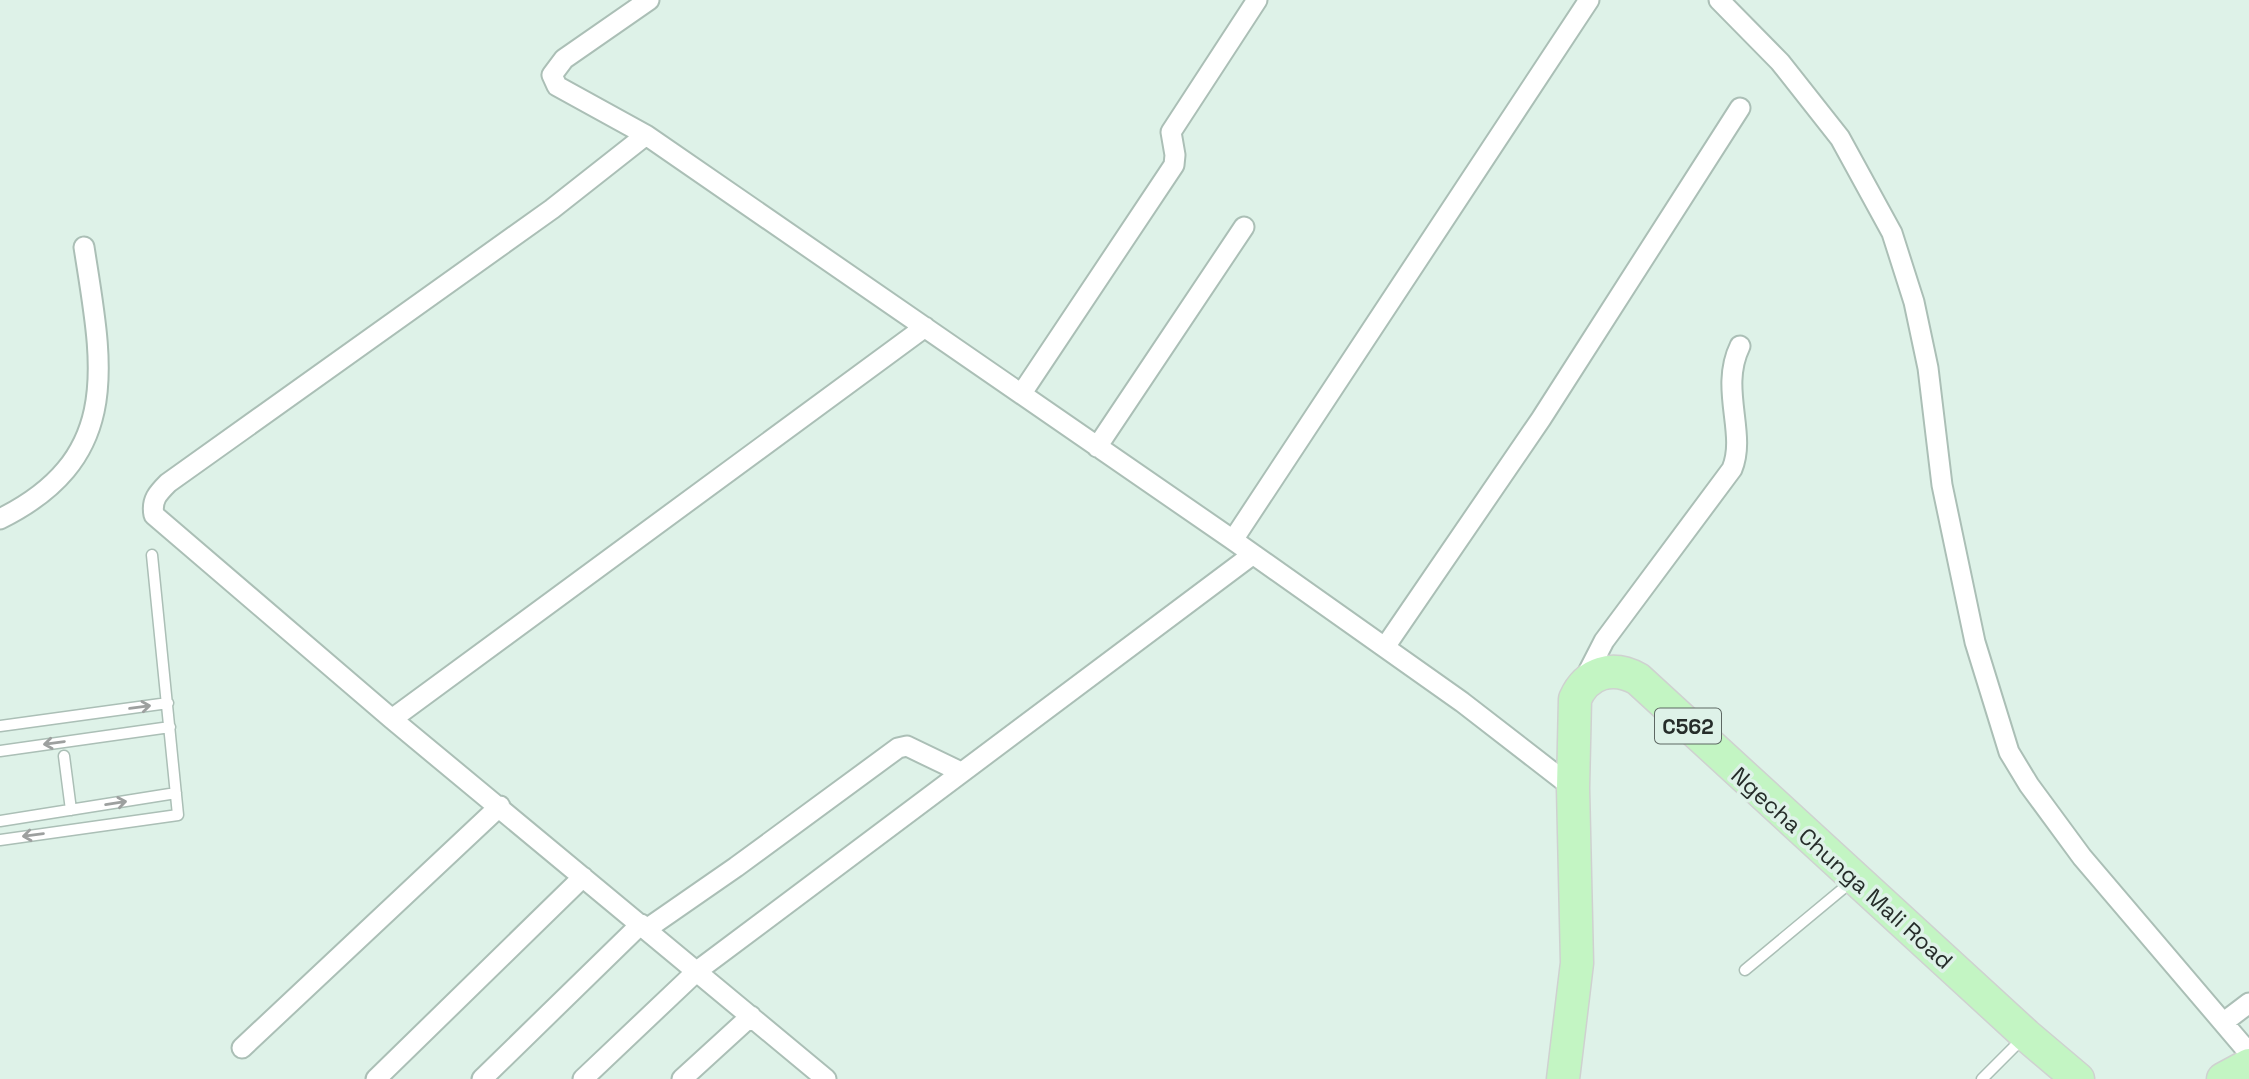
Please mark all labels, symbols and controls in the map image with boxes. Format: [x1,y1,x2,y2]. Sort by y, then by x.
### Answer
one-way arrow [128,700,151,713]
road number: C562 [1655,708,1721,744]
one-way arrow [43,737,66,750]
street label: Ngecha Chunga Mali Road [1725,760,1959,976]
one-way arrow [104,796,127,809]
one-way arrow [23,829,45,842]

